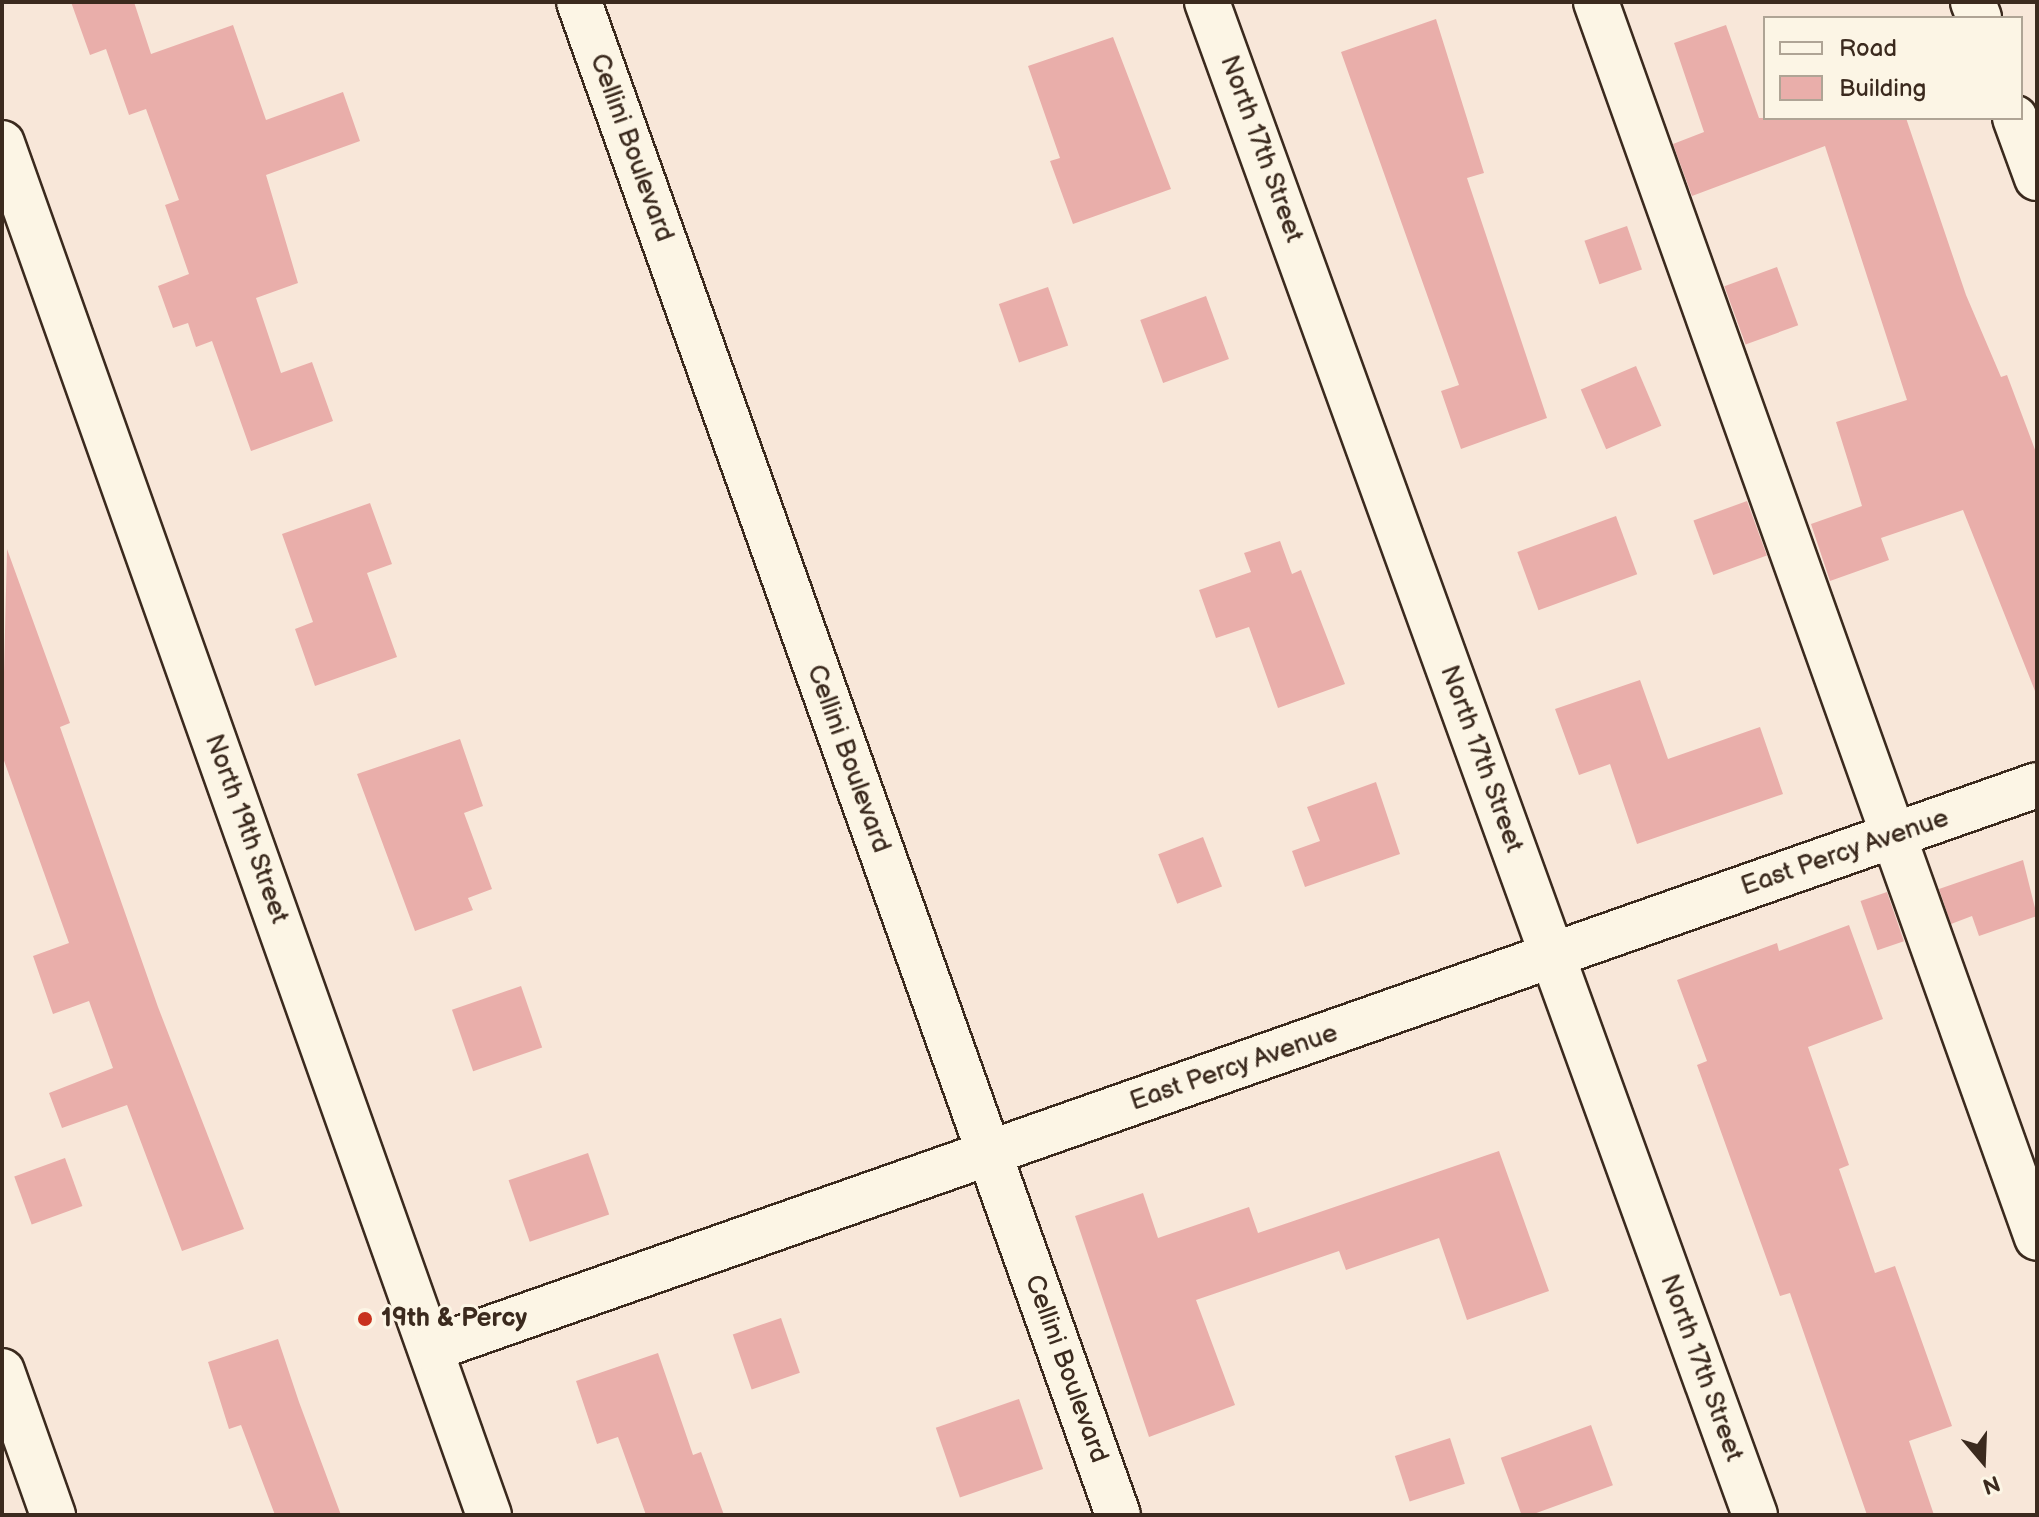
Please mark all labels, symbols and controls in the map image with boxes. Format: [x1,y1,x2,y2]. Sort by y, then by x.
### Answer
legend [1763,16,2023,120]
text: Road [1839,34,1897,63]
street label: Cellini Boulevard [583,50,679,246]
street label: North 17th Street [1213,51,1309,247]
text: Building [1839,74,1926,103]
street label: Cellini Boulevard [800,661,896,857]
street label: North 17th Street [1433,661,1529,857]
street label: North 19th Street [197,730,295,928]
street label: East Percy Avenue [1736,803,1954,903]
street label: East Percy Avenue [1125,1018,1343,1118]
street label: North 17th Street [1653,1270,1749,1466]
street label: Cellini Boulevard [1018,1271,1114,1467]
place label: 19th & Percy [381,1303,527,1335]
marker: 19th & Percy [356,1310,374,1328]
north arrow [1943,1421,2023,1501]
text: N [1979,1469,2003,1500]

